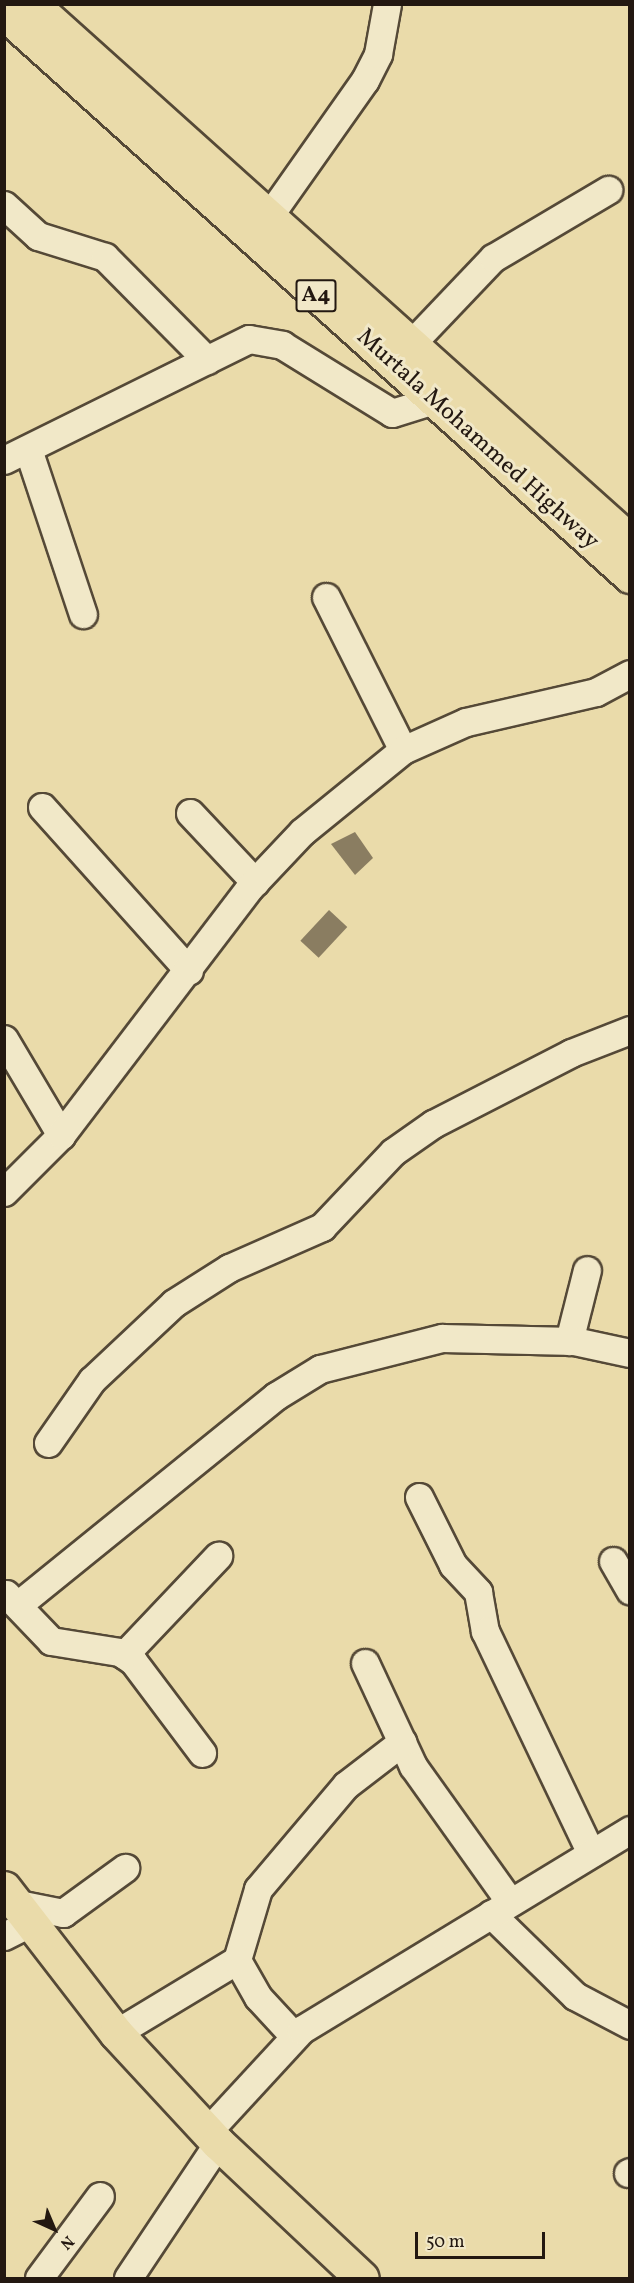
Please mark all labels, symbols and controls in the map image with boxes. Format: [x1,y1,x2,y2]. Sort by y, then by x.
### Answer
road number: A4 [295,277,337,315]
street label: Murtala Mohammed Highway [350,323,604,557]
north arrow [24,2199,84,2259]
scale bar [418,2220,548,2258]
text: N [55,2230,78,2254]
text: 50 m [426,2230,465,2255]

